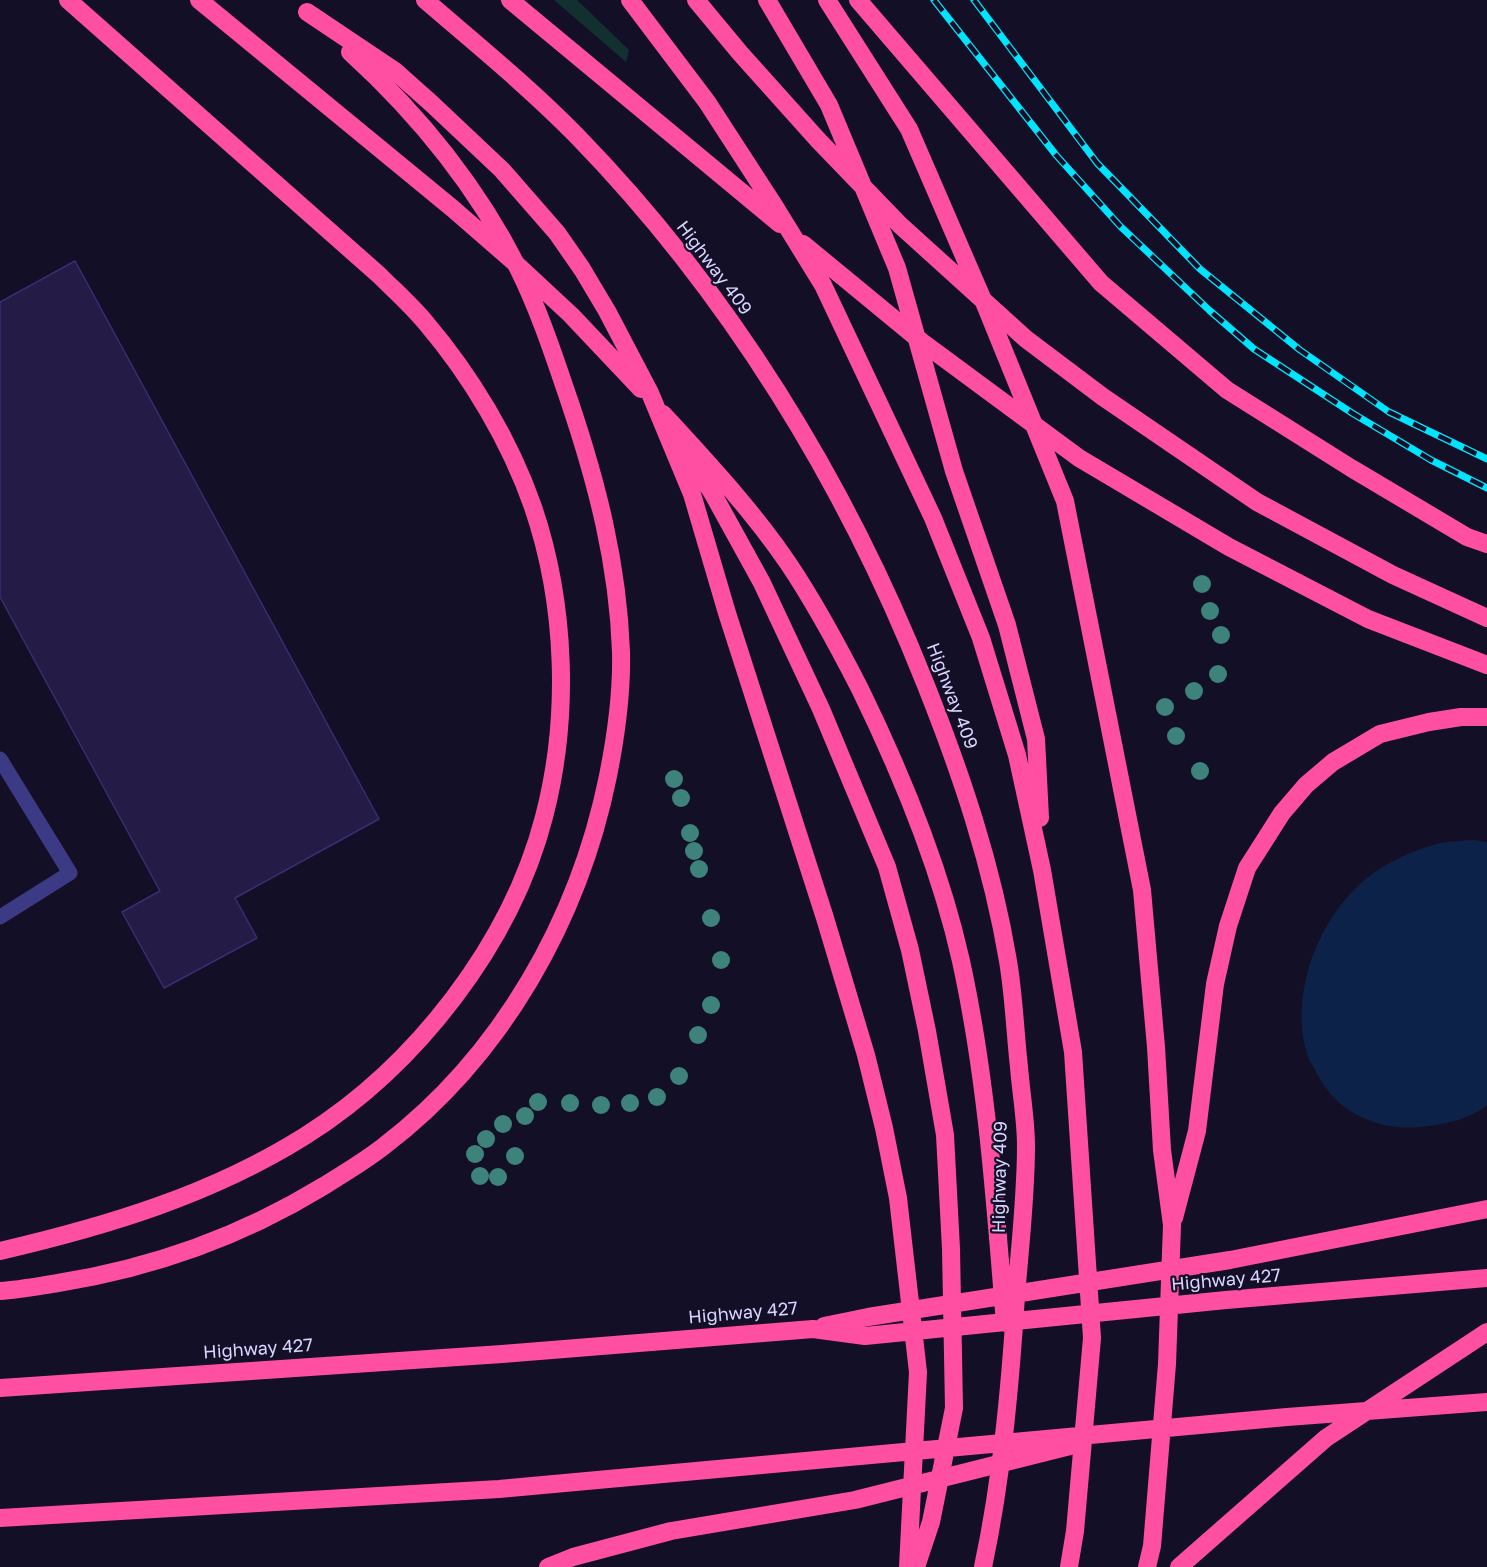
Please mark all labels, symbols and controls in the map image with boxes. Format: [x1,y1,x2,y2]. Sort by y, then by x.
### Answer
street label: Highway 409 [672,217,756,319]
street label: Highway 409 [922,640,982,752]
street label: Highway 409 [988,1121,1012,1233]
street label: Highway 427 [1170,1264,1282,1296]
street label: Highway 427 [687,1297,799,1329]
street label: Highway 427 [202,1334,314,1364]

